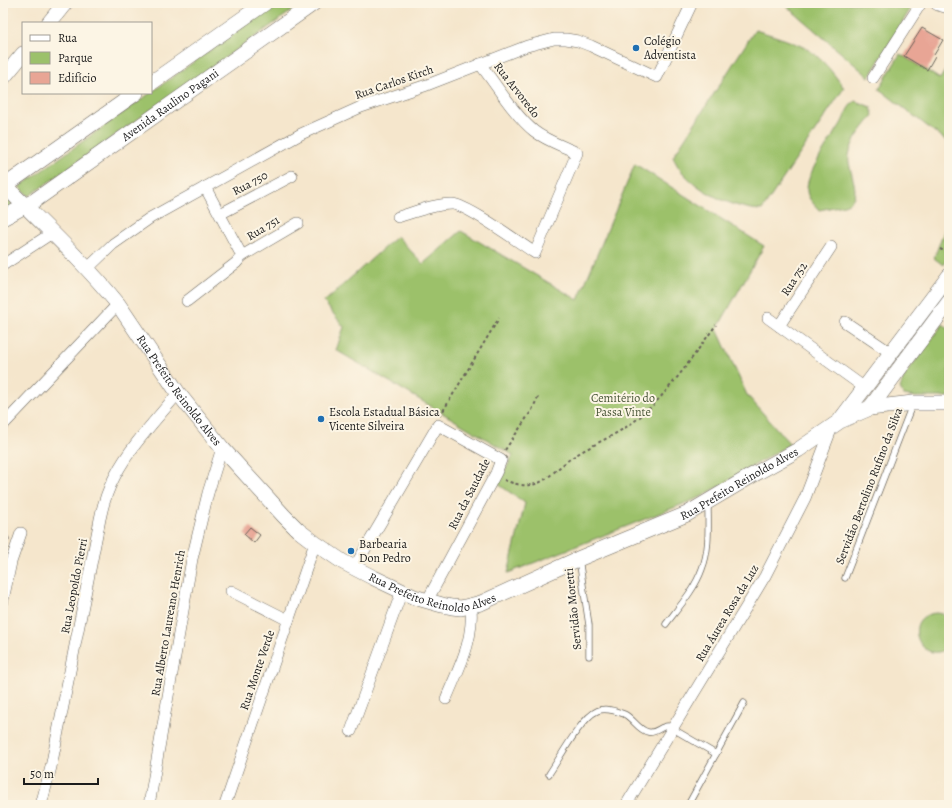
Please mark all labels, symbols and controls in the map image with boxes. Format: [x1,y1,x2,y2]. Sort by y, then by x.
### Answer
legend [22,22,152,94]
text: Rua [58,30,77,46]
place label: Colégio Adventista [643,33,697,63]
marker: Colégio Adventista [631,43,641,53]
text: Parque [58,50,93,66]
street label: Rua Arvoredo [490,59,544,121]
street label: Rua Carlos Kirch [353,61,436,103]
street label: Avenida Raulino Pagani [117,65,222,145]
text: Edifício [58,70,96,86]
street label: Rua 750 [229,167,271,199]
street label: Rua 751 [244,212,282,244]
street label: Rua 752 [777,259,811,299]
street label: Rua Prefeito Reinoldo Alves [133,332,225,449]
park label: Cemitério do Passa Vinte [591,390,655,420]
place label: Escola Estadual Básica Vicente Silveira [328,404,440,434]
street label: Servidão Bertolino Rufino da Silva [832,405,906,567]
marker: Escola Estadual Básica Vicente Silveira [316,414,326,424]
street label: Rua Prefeito Reinoldo Alves [678,443,801,524]
street label: Rua da Saudade [444,456,494,532]
place label: Barbearia Don Pedro [359,536,411,566]
street label: Rua Leopoldo Pierri [57,537,91,635]
marker: Barbearia Don Pedro [346,546,356,556]
street label: Rua Alberto Laureano Henrich [147,548,189,697]
street label: Rua Áurea Rosa da Luz [692,561,762,665]
street label: Servidão Moretti [561,567,585,651]
street label: Rua Prefeito Reinoldo Alves [366,569,499,616]
street label: Rua Monte Verde [236,628,278,712]
scale bar [24,760,98,786]
text: 50 m [30,766,54,782]

